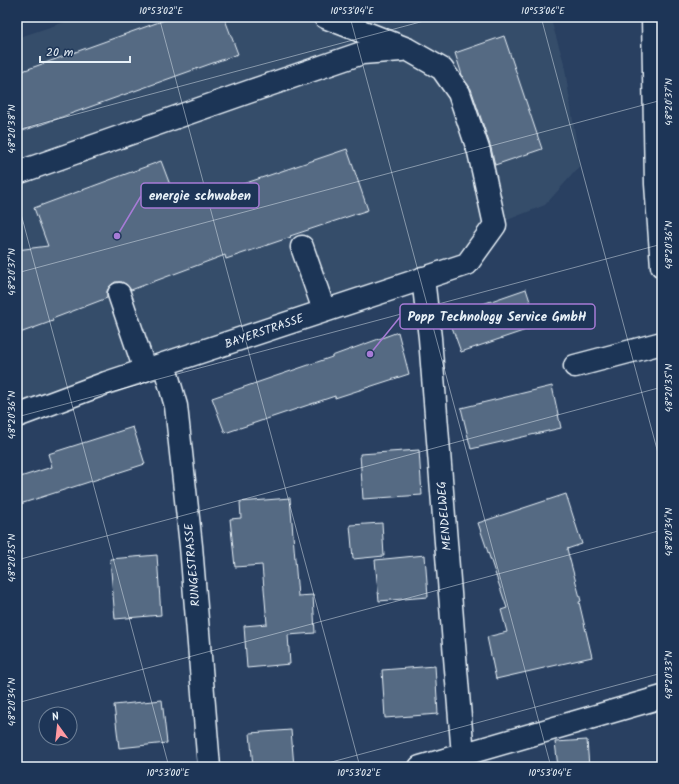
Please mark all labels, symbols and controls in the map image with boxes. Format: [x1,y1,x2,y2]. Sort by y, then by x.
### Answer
text: 10°53'02"E [139,3,184,19]
text: 10°53'04"E [330,3,375,19]
text: 10°53'06"E [521,3,566,19]
scale bar [40,38,130,64]
text: 20 m [46,43,74,62]
text: 48°20'37"N [661,78,677,126]
text: 48°20'38"N [4,104,20,154]
callout: energie schwaben [141,183,259,208]
text: energie schwaben [149,186,251,207]
text: 48°20'36"N [661,221,677,269]
text: 48°20'37"N [4,248,20,296]
callout: Popp Technology Service GmbH [400,304,595,329]
text: Popp Technology Service GmbH [408,307,587,328]
street label: BAYERSTRASSE [222,309,307,354]
text: 48°20'35"N [661,364,677,412]
text: 48°20'36"N [4,391,20,439]
street label: MENDELWEG [432,480,457,551]
text: 48°20'34"N [661,508,677,556]
street label: RUNGESTRASSE [179,522,206,607]
text: 48°20'35"N [4,534,20,582]
text: 48°20'33"N [661,650,677,699]
text: 48°20'34"N [4,678,20,726]
north arrow [38,706,78,746]
text: N [50,708,61,727]
text: 10°53'00"E [146,765,191,781]
text: 10°53'02"E [337,765,382,781]
text: 10°53'04"E [528,765,573,781]

